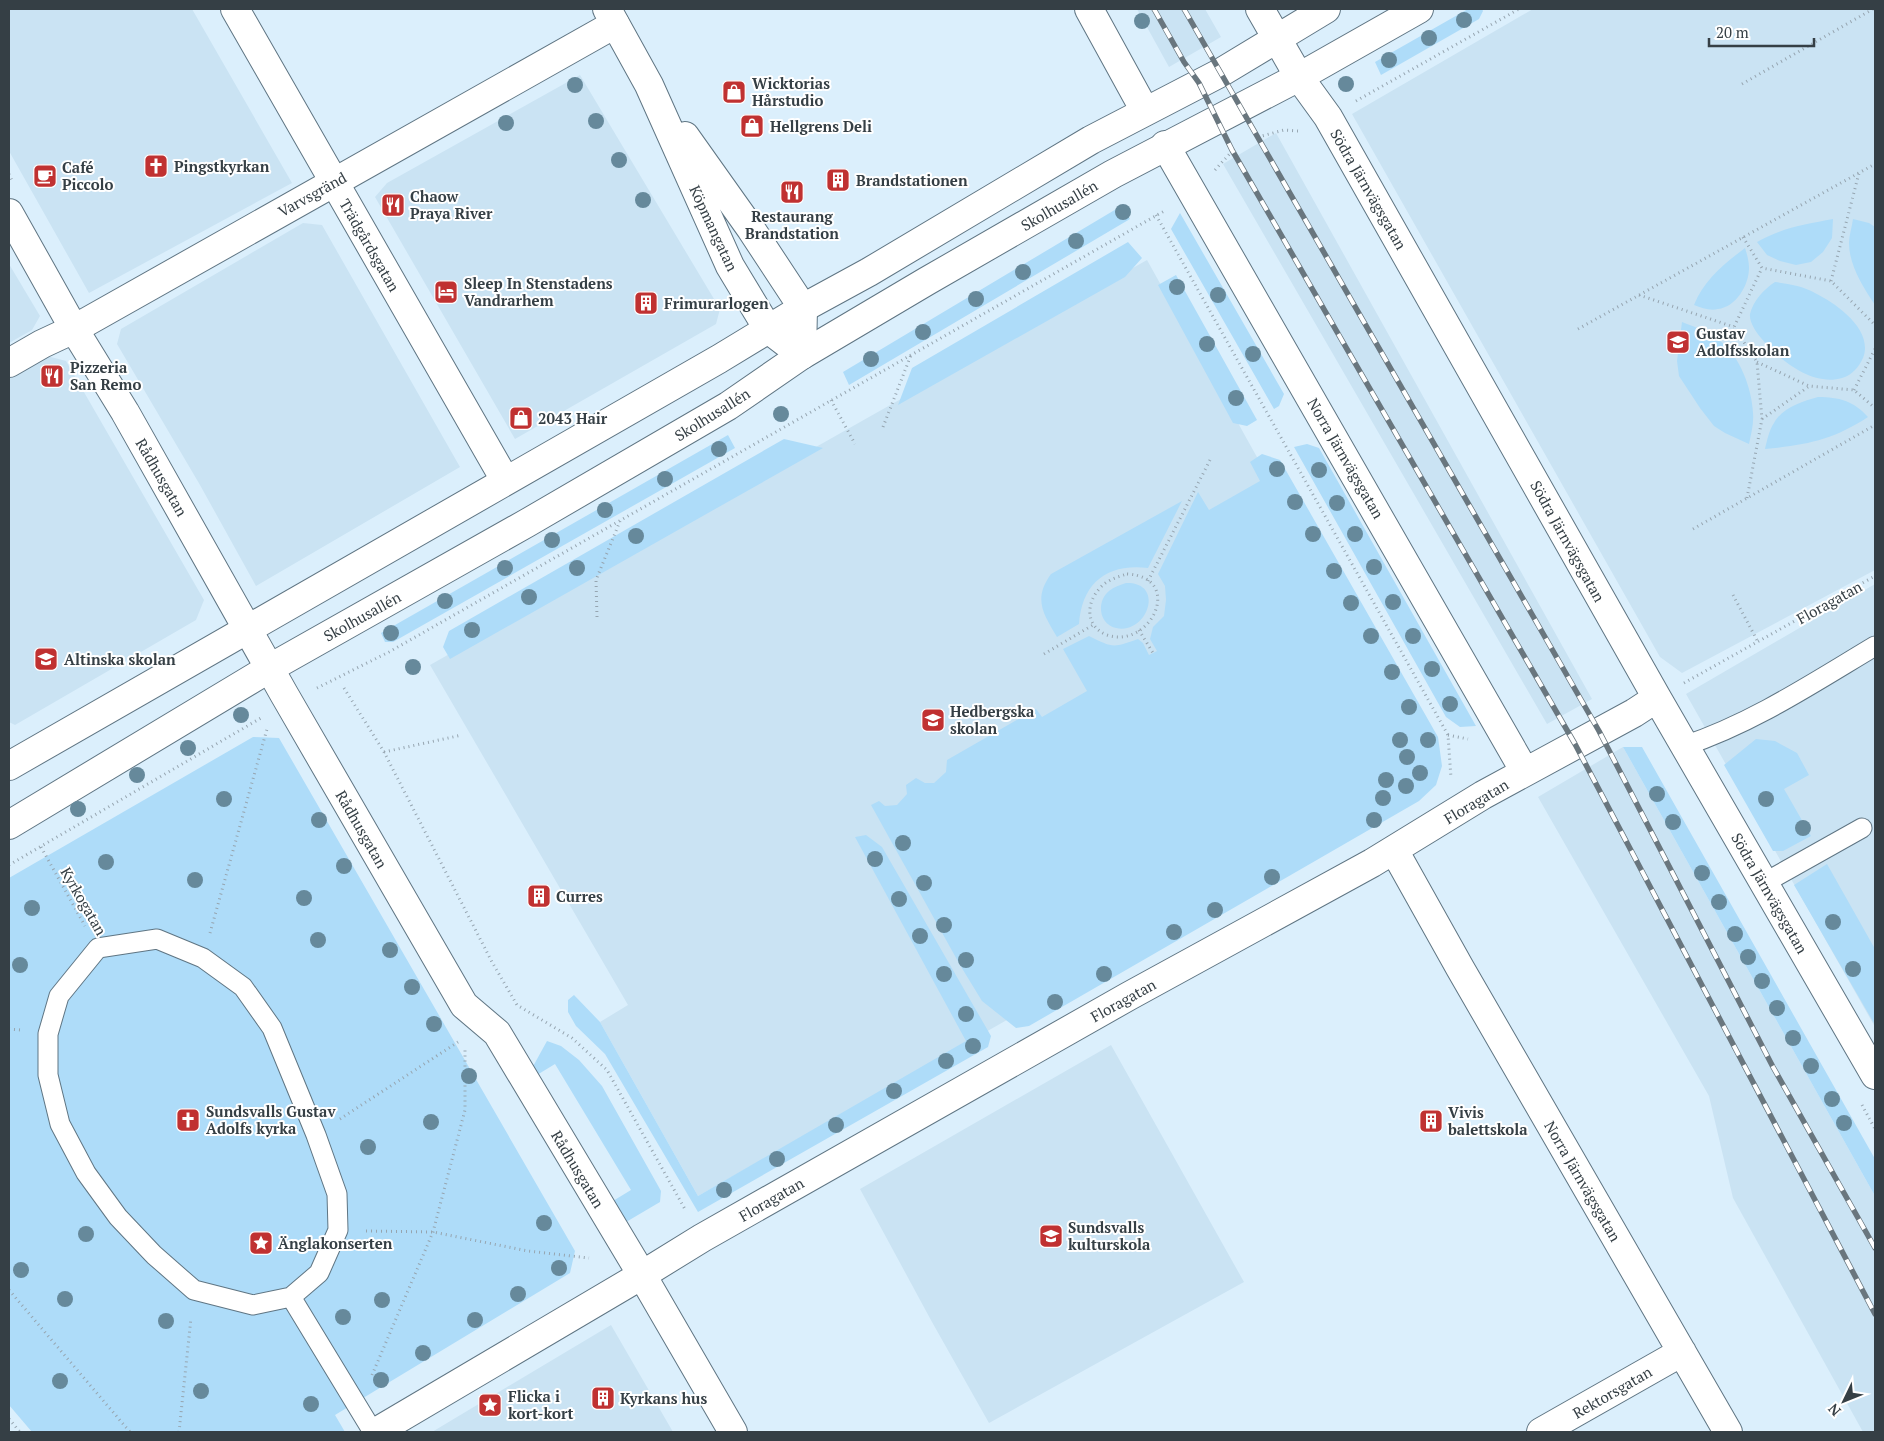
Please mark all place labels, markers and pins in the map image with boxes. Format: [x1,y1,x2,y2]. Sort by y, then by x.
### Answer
place label: Wicktorias Hårstudio [752,73,830,110]
shop icon: Wicktorias Hårstudio [721,79,747,105]
shop icon: Hellgrens Deli [739,113,765,139]
place label: Hellgrens Deli [770,116,872,136]
church icon: Pingstkyrkan [143,153,169,179]
place label: Pingstkyrkan [174,156,270,176]
place label: Café Piccolo [62,157,114,194]
cafe icon: Café Piccolo [32,163,58,189]
building icon: Brandstationen [825,167,851,193]
place label: Brandstationen [856,170,968,190]
restaurant icon: Restaurang Brandstation [779,179,805,205]
place label: Chaow Praya River [410,186,493,223]
restaurant icon: Chaow Praya River [380,192,406,218]
place label: Restaurang Brandstation [745,206,839,243]
place label: Sleep In Stenstadens Vandrarhem [464,273,613,310]
hotel icon: Sleep In Stenstadens Vandrarhem [433,279,459,305]
building icon: Frimurarlogen [633,290,659,316]
place label: Frimurarlogen [664,293,769,313]
place label: Gustav Adolfsskolan [1696,323,1790,360]
school or university icon: Gustav Adolfsskolan [1665,329,1691,355]
place label: Pizzeria San Remo [70,357,141,394]
restaurant icon: Pizzeria San Remo [39,363,65,389]
shop icon: 2043 Hair [508,405,534,431]
place label: 2043 Hair [538,408,608,428]
school or university icon: Altinska skolan [33,646,59,672]
place label: Altinska skolan [64,649,176,669]
place label: Hedbergska skolan [950,701,1035,738]
school or university icon: Hedbergska skolan [920,707,946,733]
building icon: Curres [526,883,552,909]
place label: Curres [556,886,603,906]
place label: Sundsvalls Gustav Adolfs kyrka [206,1101,336,1138]
place label: Vivis balettskola [1447,1102,1528,1139]
church icon: Sundsvalls Gustav Adolfs kyrka [175,1107,201,1133]
building icon: Vivis balettskola [1418,1108,1444,1134]
place label: Sundsvalls kulturskola [1068,1217,1151,1254]
school or university icon: Sundsvalls kulturskola [1038,1223,1064,1249]
place icon: Änglakonserten [248,1230,274,1256]
place label: Änglakonserten [278,1233,393,1253]
building icon: Kyrkans hus [590,1385,616,1411]
place label: Flicka i kort-kort [508,1386,573,1423]
place label: Kyrkans hus [620,1388,707,1408]
place icon: Flicka i kort-kort [477,1392,503,1418]

